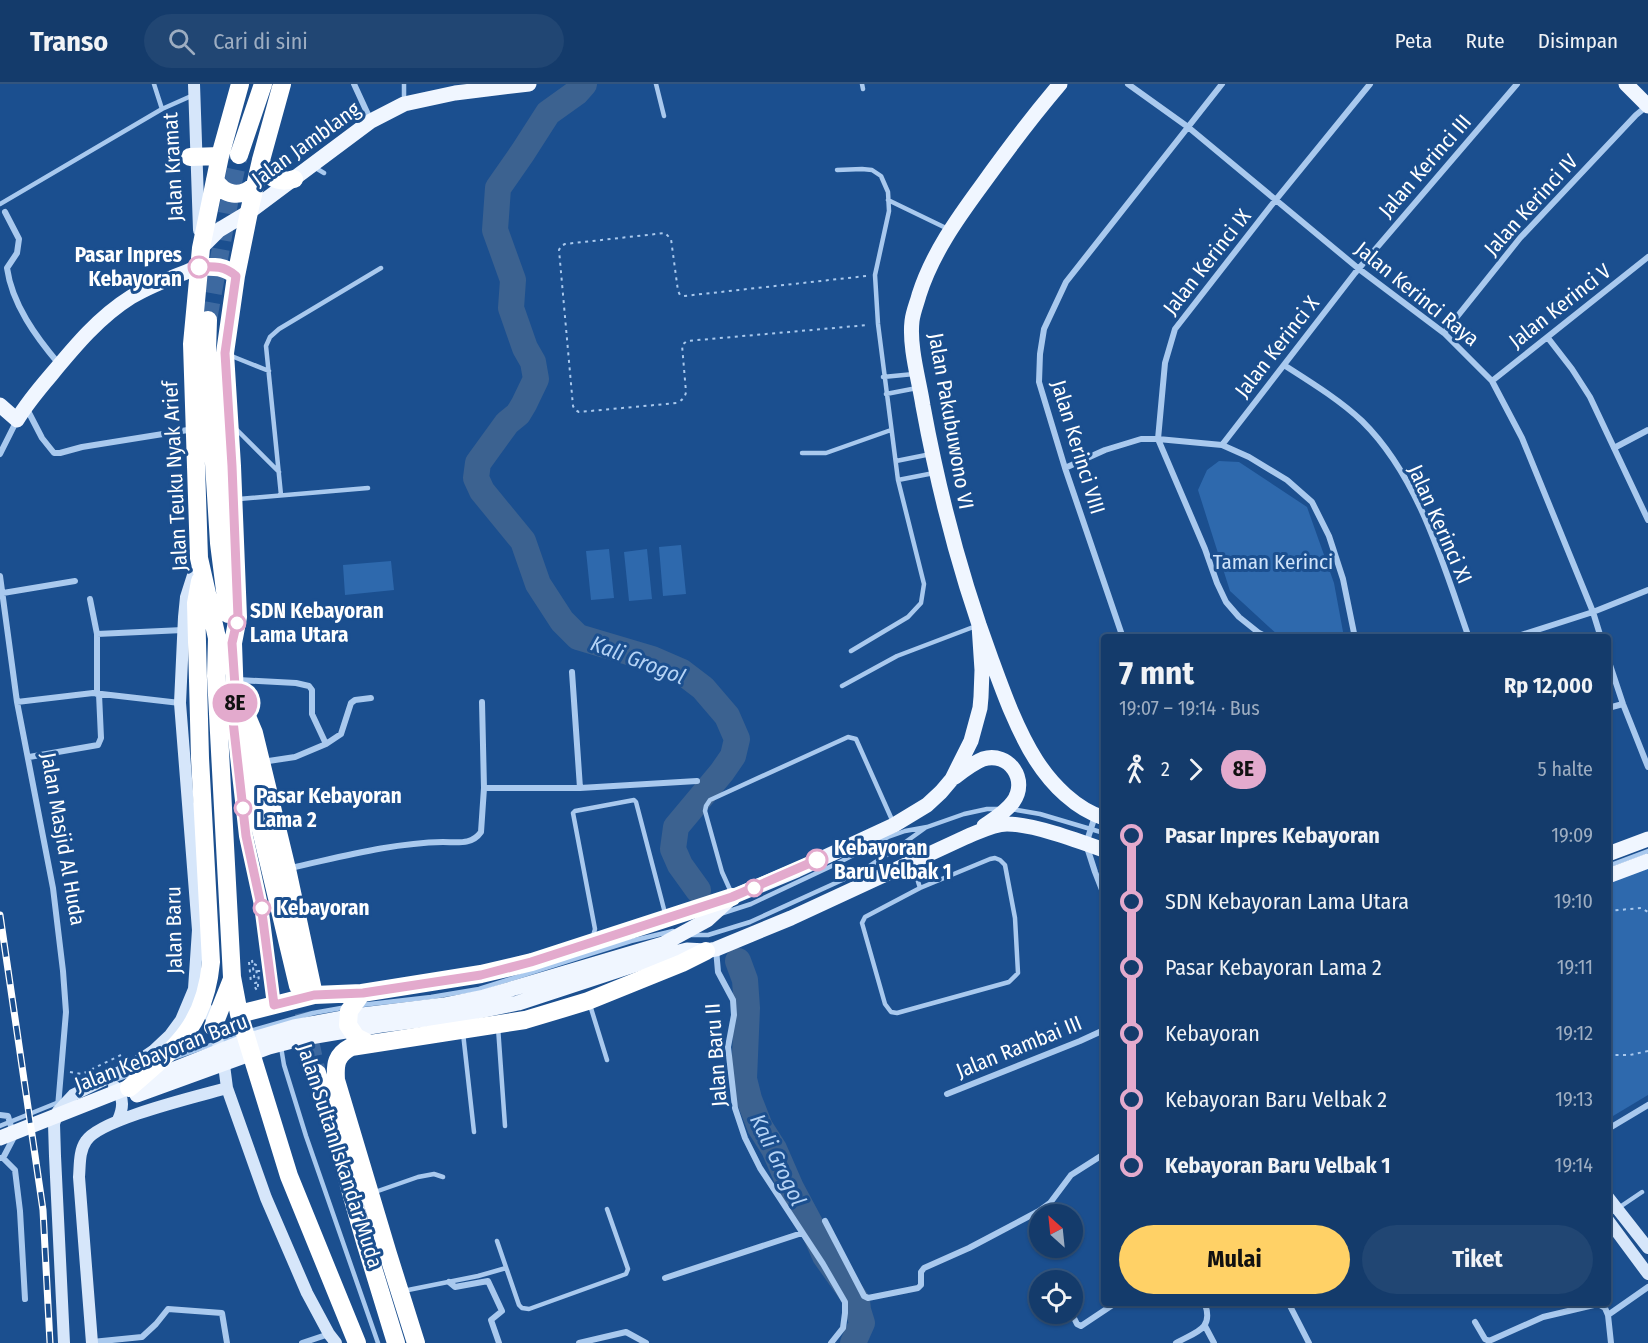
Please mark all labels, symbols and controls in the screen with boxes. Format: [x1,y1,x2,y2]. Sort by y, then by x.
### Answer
search box [144,14,564,68]
text: Transo [30,25,108,58]
icon: search [165,25,198,58]
text: Cari di sini [213,28,308,55]
text: Peta [1395,28,1432,54]
text: Rute [1465,28,1505,54]
text: Disimpan [1538,28,1618,54]
street label: Jalan Jamblang [247,96,365,192]
street label: Jalan Kerinci III [1373,109,1477,223]
street label: Jalan Kramat [157,112,189,222]
street label: Jalan Kerinci IV [1479,149,1584,261]
street label: Jalan Kerinci IX [1158,203,1257,320]
street label: Jalan Kerinci Raya [1350,236,1484,352]
place label: Pasar Inpres Kebayoran [75,242,182,292]
marker: Pasar Inpres Kebayoran [188,256,210,278]
street label: Jalan Kerinci V [1504,258,1616,354]
street label: Jalan Kerinci X [1229,290,1325,403]
street label: Jalan Pakubuwono VI [923,331,979,511]
street label: Jalan Kerinci VIII [1045,377,1111,517]
street label: Jalan Teuku Nyak Arief [157,379,193,572]
street label: Jalan Kerinci XI [1402,461,1478,587]
park label: Taman Kerinci [1213,549,1333,575]
place label: SDN Kebayoran Lama Utara [250,598,384,648]
marker: SDN Kebayoran Lama Utara [228,614,246,632]
water label: Kali Grogol [587,630,689,690]
text: 7 mnt [1119,653,1194,693]
text: Rp 12,000 [1504,672,1593,699]
line badge: 8E [208,684,262,722]
text: 8E [224,690,246,716]
text: 19:07 – 19:14 · Bus [1119,696,1260,720]
street label: Jalan Masjid Al Huda [35,751,91,927]
icon: walk [1119,753,1152,786]
icon: forward [1179,753,1212,786]
text: 8E [1233,756,1254,782]
text: 2 [1161,757,1170,781]
text: 5 halte [1538,757,1593,781]
place label: Pasar Kebayoran Lama 2 [256,783,402,833]
marker: Pasar Kebayoran Lama 2 [234,799,252,817]
text: Pasar Inpres Kebayoran [1165,822,1380,849]
text: 19:09 [1551,823,1593,847]
place label: Kebayoran Baru Velbak 1 [834,835,952,885]
marker: Kebayoran Baru Velbak 1 [806,849,828,871]
unlabelled marker [745,879,763,897]
street label: Jalan Baru [160,886,188,974]
text: SDN Kebayoran Lama Utara [1165,888,1409,915]
text: 19:10 [1554,889,1593,913]
place label: Kebayoran [276,895,369,921]
marker: Kebayoran [253,899,271,917]
text: Pasar Kebayoran Lama 2 [1165,954,1382,981]
text: 19:11 [1557,955,1593,979]
street label: Jalan Baru II [699,1002,733,1108]
street label: Jalan Kebayoran Baru [71,1008,251,1098]
street label: Jalan Rambai III [952,1010,1086,1084]
text: Kebayoran [1165,1020,1260,1047]
text: 19:12 [1555,1021,1593,1045]
street label: Jalan Sultan Iskandar Muda [291,1041,389,1271]
text: Kebayoran Baru Velbak 2 [1165,1086,1387,1113]
text: 19:13 [1555,1087,1593,1111]
water label: Kali Grogol [744,1110,812,1211]
text: Kebayoran Baru Velbak 1 [1165,1152,1391,1179]
text: 19:14 [1555,1153,1593,1177]
north arrow [1029,1204,1083,1258]
map controls [1029,1204,1083,1324]
button: Mulai [1119,1225,1350,1294]
button: Tiket [1362,1225,1593,1294]
button: locate [1029,1270,1083,1324]

